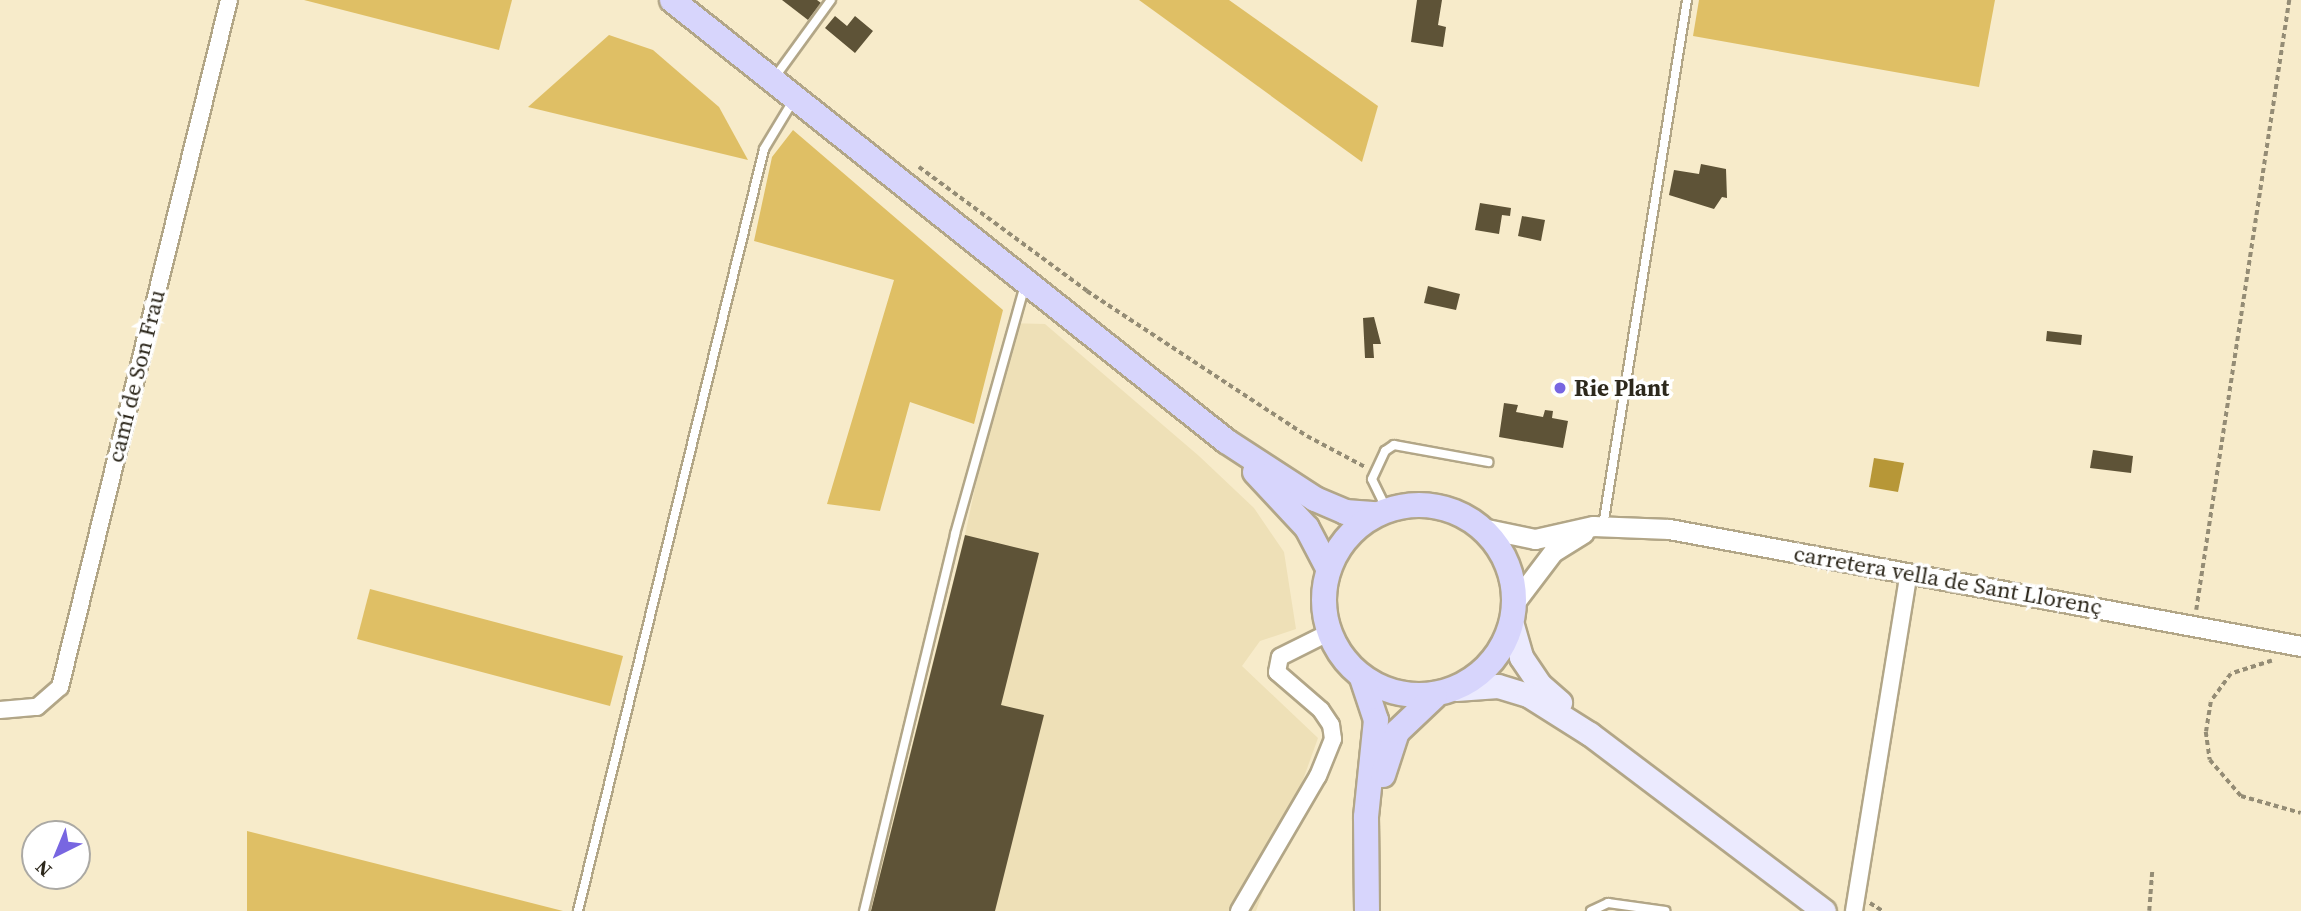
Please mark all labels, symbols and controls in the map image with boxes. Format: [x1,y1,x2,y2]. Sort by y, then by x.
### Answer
street label: camí de Son Frau [101,287,171,465]
place label: Rie Plant [1574,374,1669,402]
marker: Rie Plant [1552,380,1568,396]
street label: carretera vella de Sant Llorenç [1792,539,2104,621]
north arrow [21,820,91,890]
text: N [29,855,57,883]

